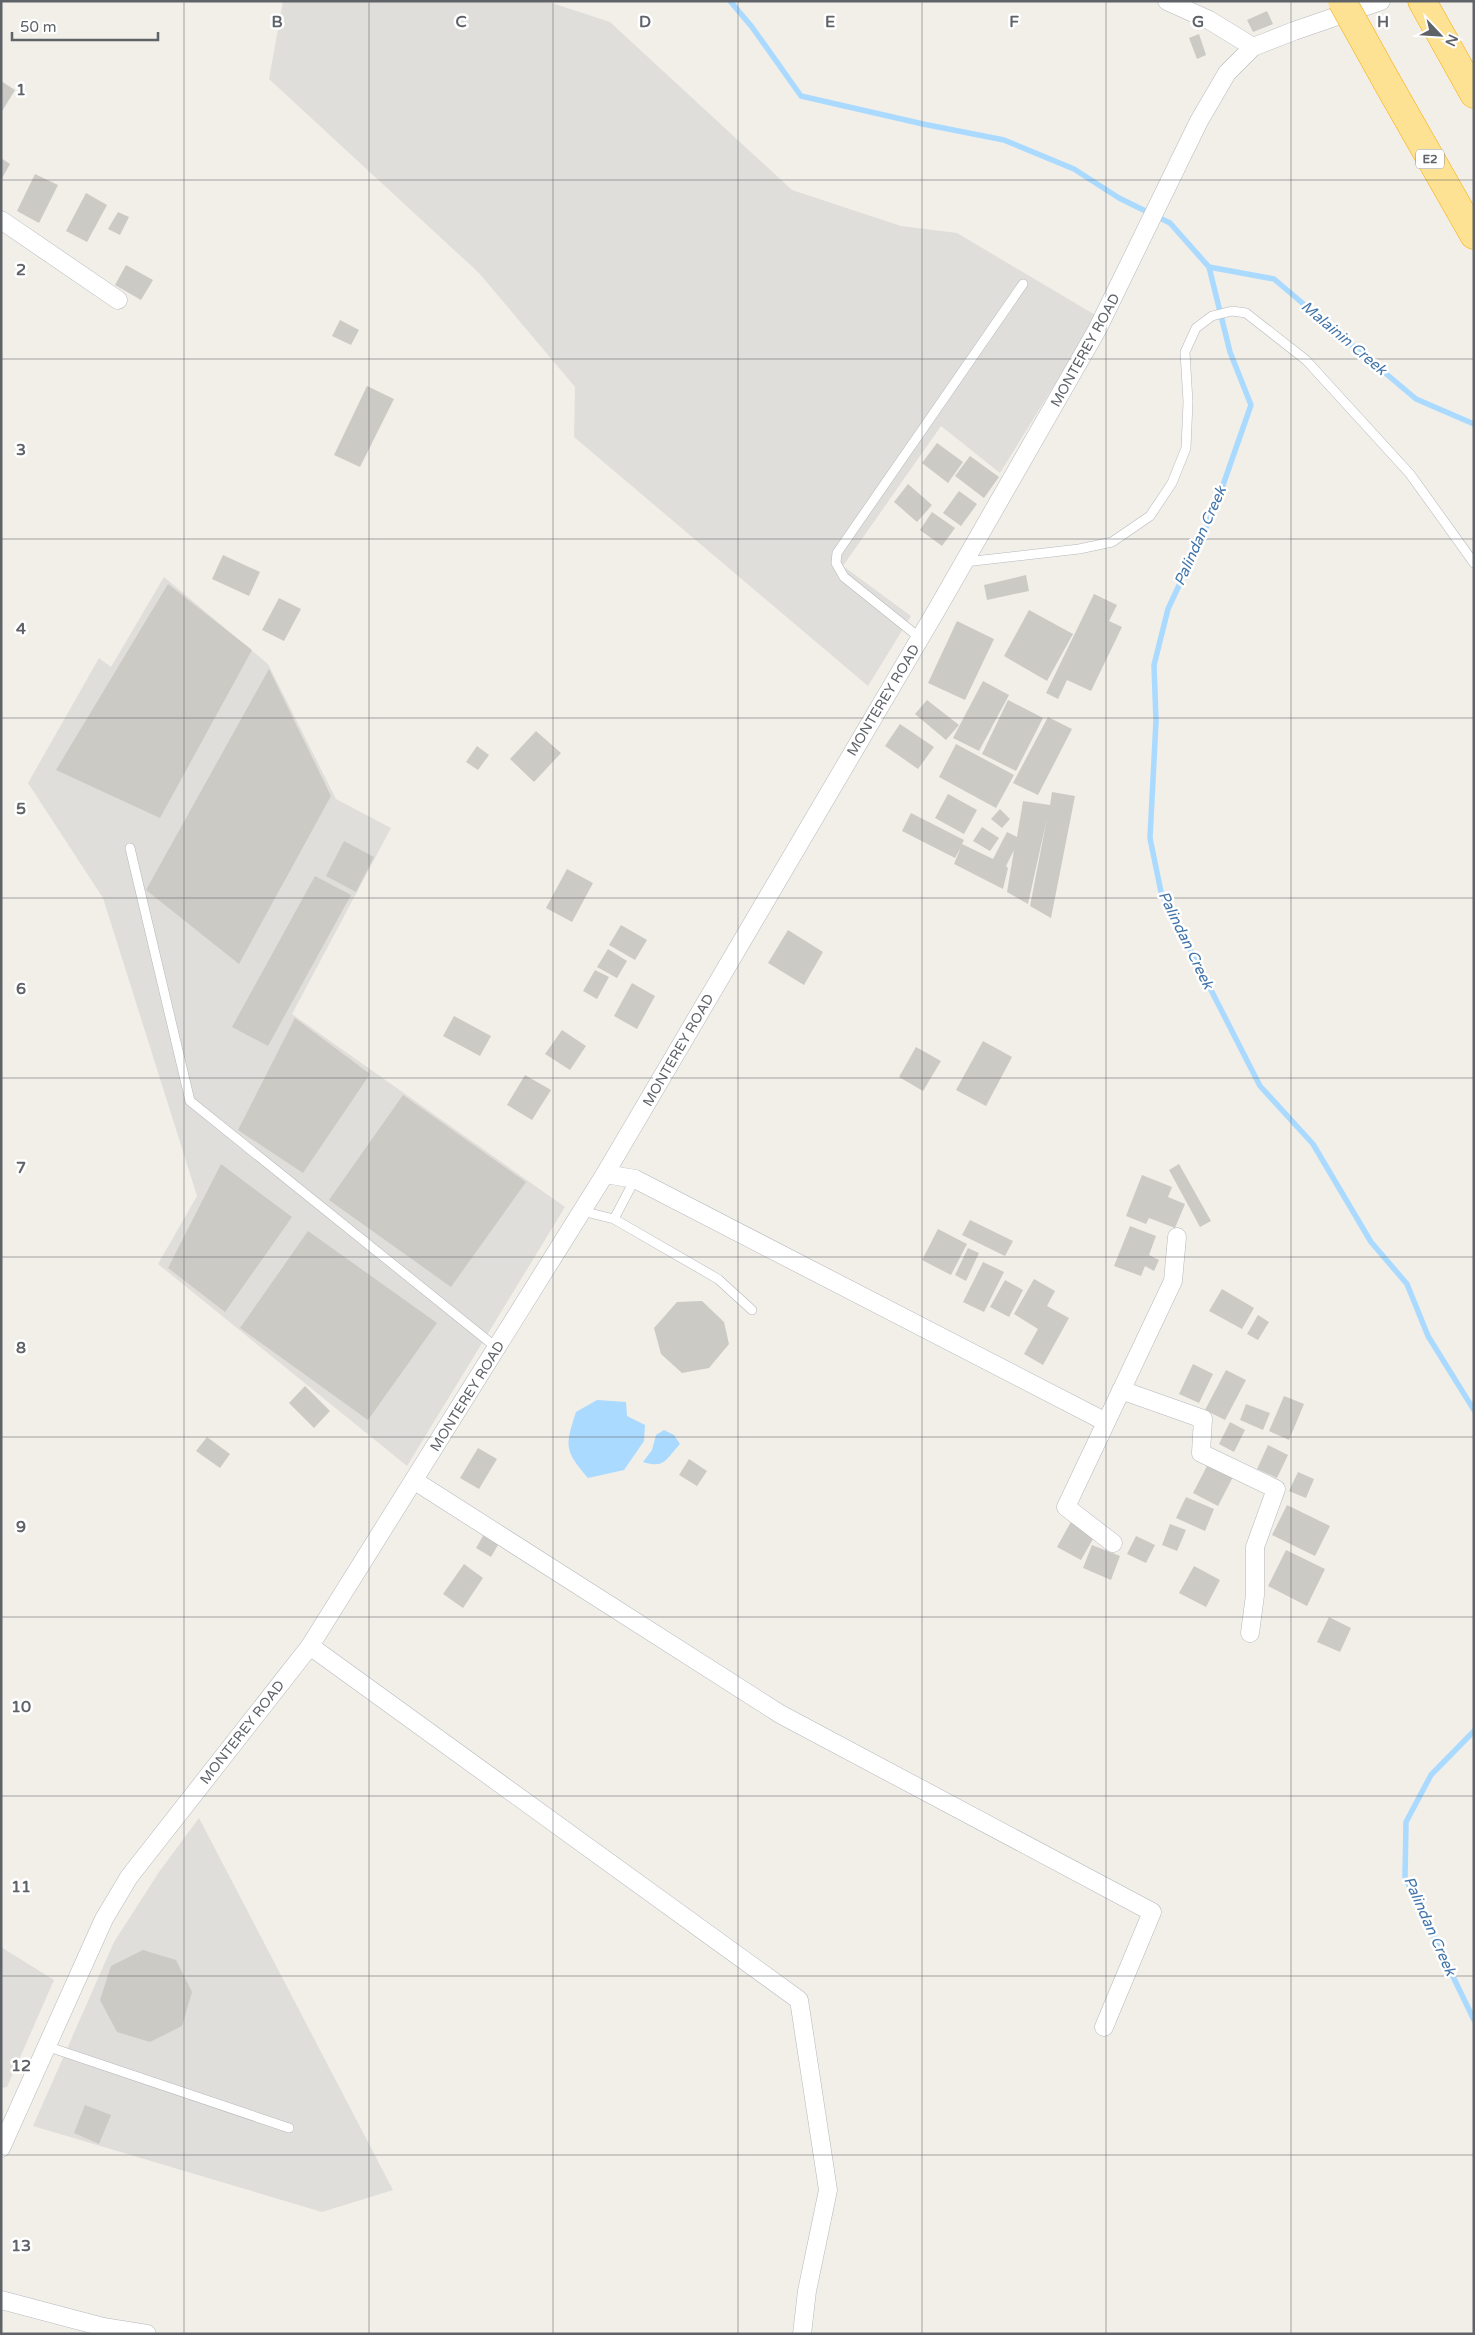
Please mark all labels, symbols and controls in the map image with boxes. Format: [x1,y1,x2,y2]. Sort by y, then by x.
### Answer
scale bar [12,10,159,42]
north arrow [1415,10,1465,60]
text: B [271,12,283,32]
text: C [455,12,467,32]
text: D [639,12,651,32]
text: E [825,12,835,32]
text: F [1009,12,1019,32]
text: G [1192,12,1204,32]
text: H [1377,12,1389,32]
text: 50 m [20,18,57,36]
text: N [1441,32,1461,49]
text: 1 [16,80,26,100]
road number: E2 [1416,150,1444,168]
text: 2 [16,260,26,280]
street label: MONTEREY ROAD [1047,291,1124,410]
water label: Malainin Creek [1298,297,1392,380]
text: 3 [16,440,26,460]
water label: Palindan Creek [1170,482,1231,588]
text: 4 [16,619,26,639]
street label: MONTEREY ROAD [843,641,923,759]
text: 5 [16,799,26,819]
water label: Palindan Creek [1155,888,1218,994]
text: 6 [16,979,26,999]
street label: MONTEREY ROAD [639,991,718,1110]
text: 7 [16,1158,26,1178]
text: 8 [16,1338,26,1358]
street label: MONTEREY ROAD [427,1338,508,1455]
text: 9 [16,1517,26,1537]
street label: MONTEREY ROAD [197,1677,288,1788]
text: 10 [11,1697,31,1717]
water label: Palindan Creek [1400,1874,1461,1980]
text: 11 [11,1877,31,1897]
text: 12 [11,2056,31,2076]
text: 13 [11,2236,31,2256]

